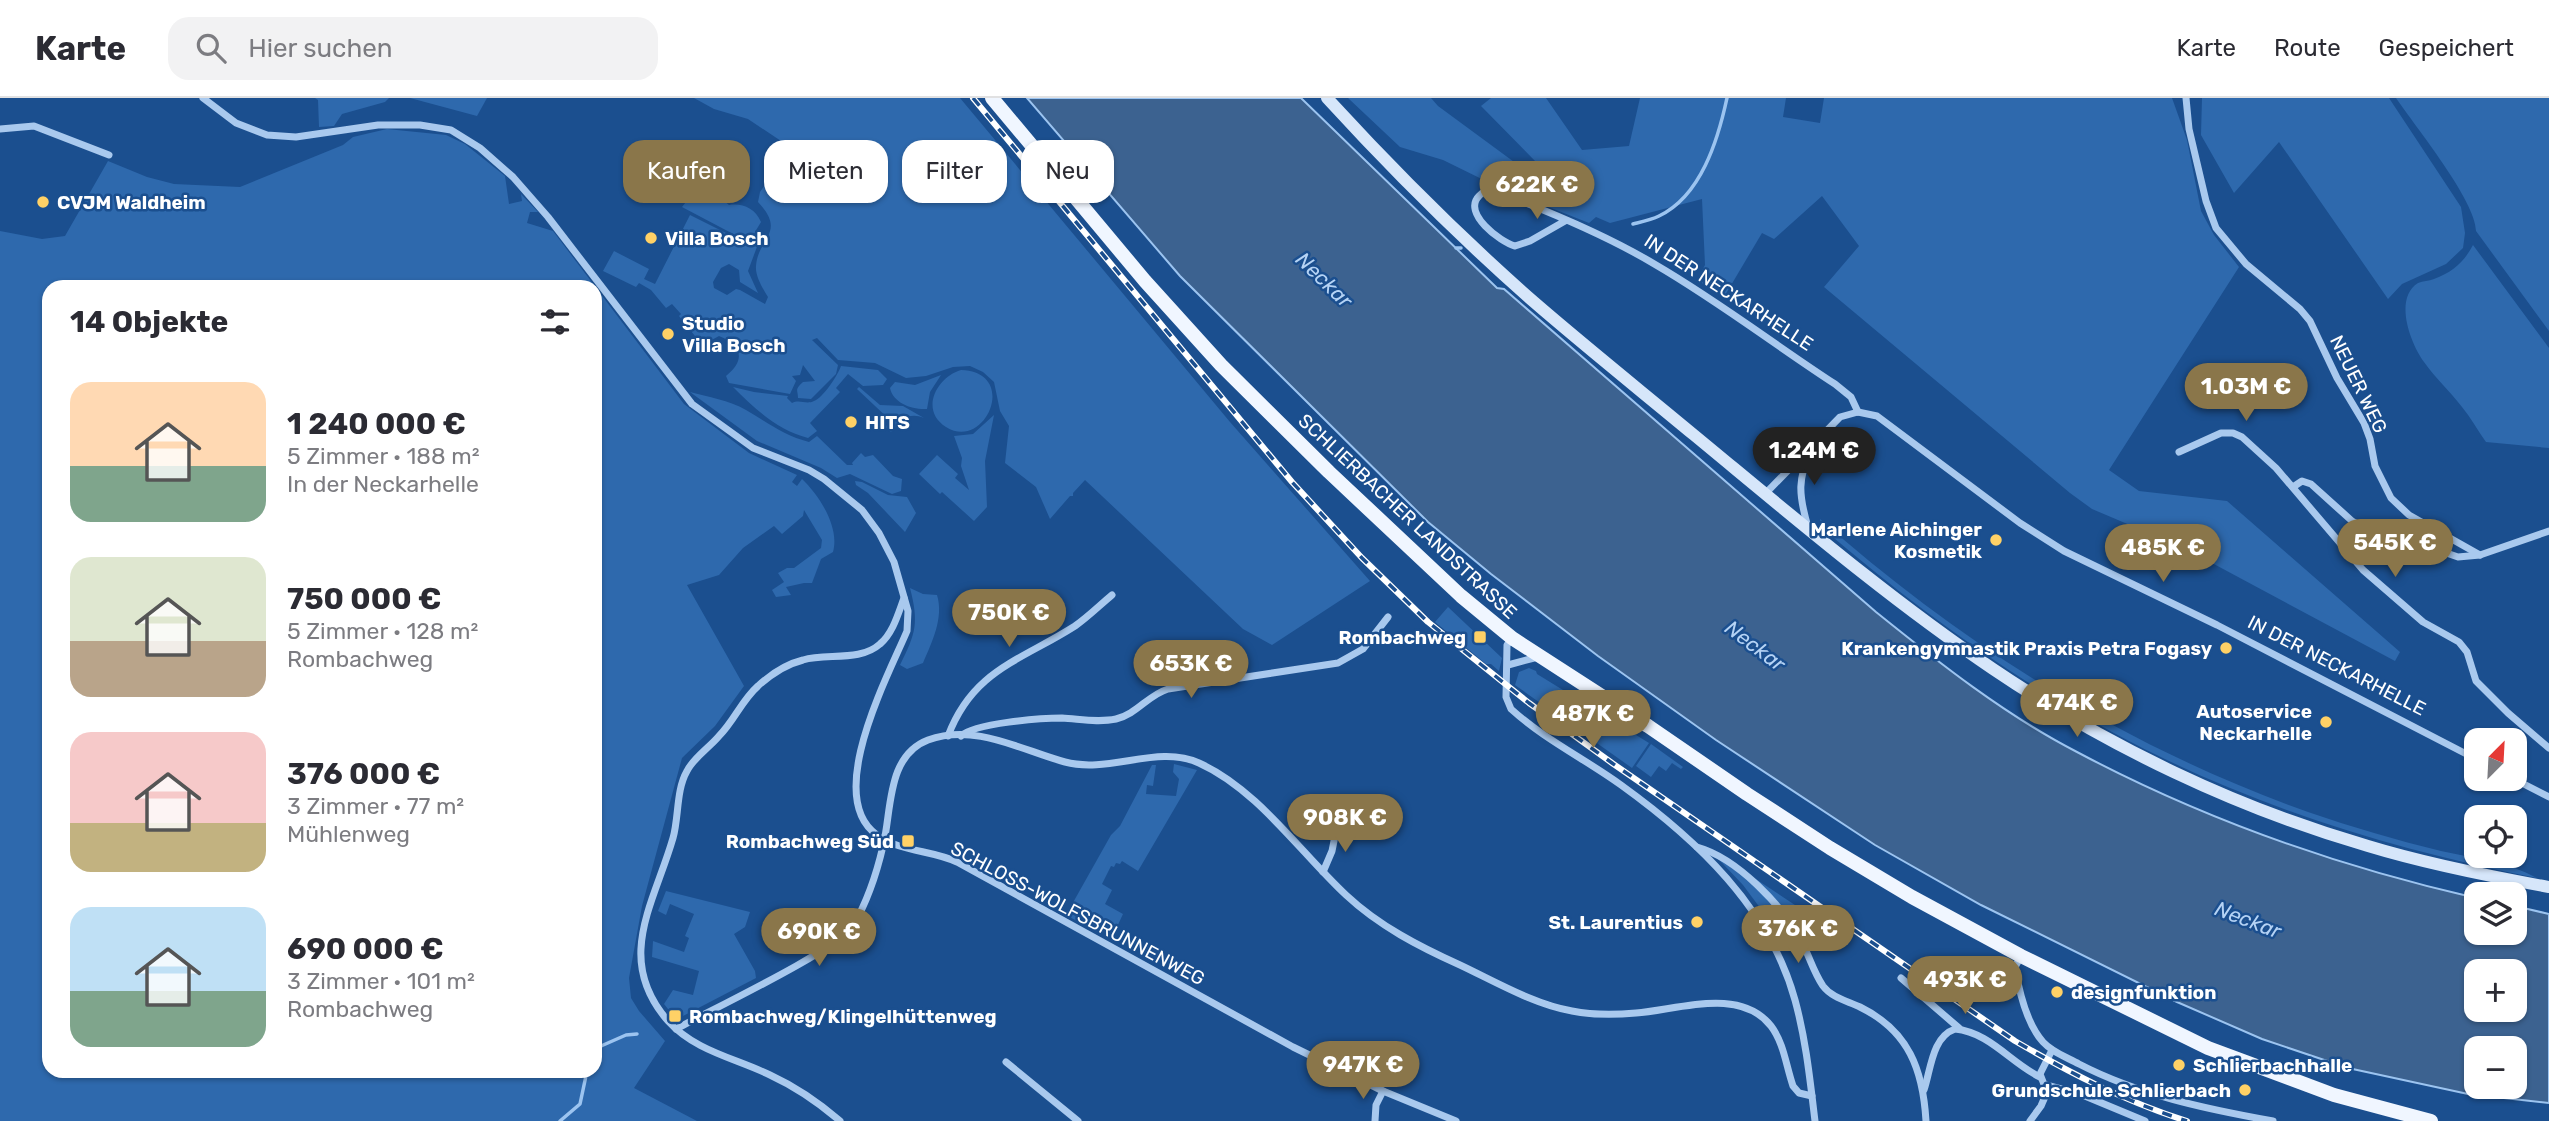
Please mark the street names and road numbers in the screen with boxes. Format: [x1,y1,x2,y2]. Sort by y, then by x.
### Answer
street label: IN DER NECKARHELLE [1640,229,1817,356]
street label: NEUER WEG [2325,332,2392,437]
street label: SCHLIERBACHER LANDSTRASSE [1294,409,1522,624]
street label: IN DER NECKARHELLE [2244,611,2430,720]
street label: SCHLOSS-WOLFSBRUNNENWEG [947,837,1209,990]

